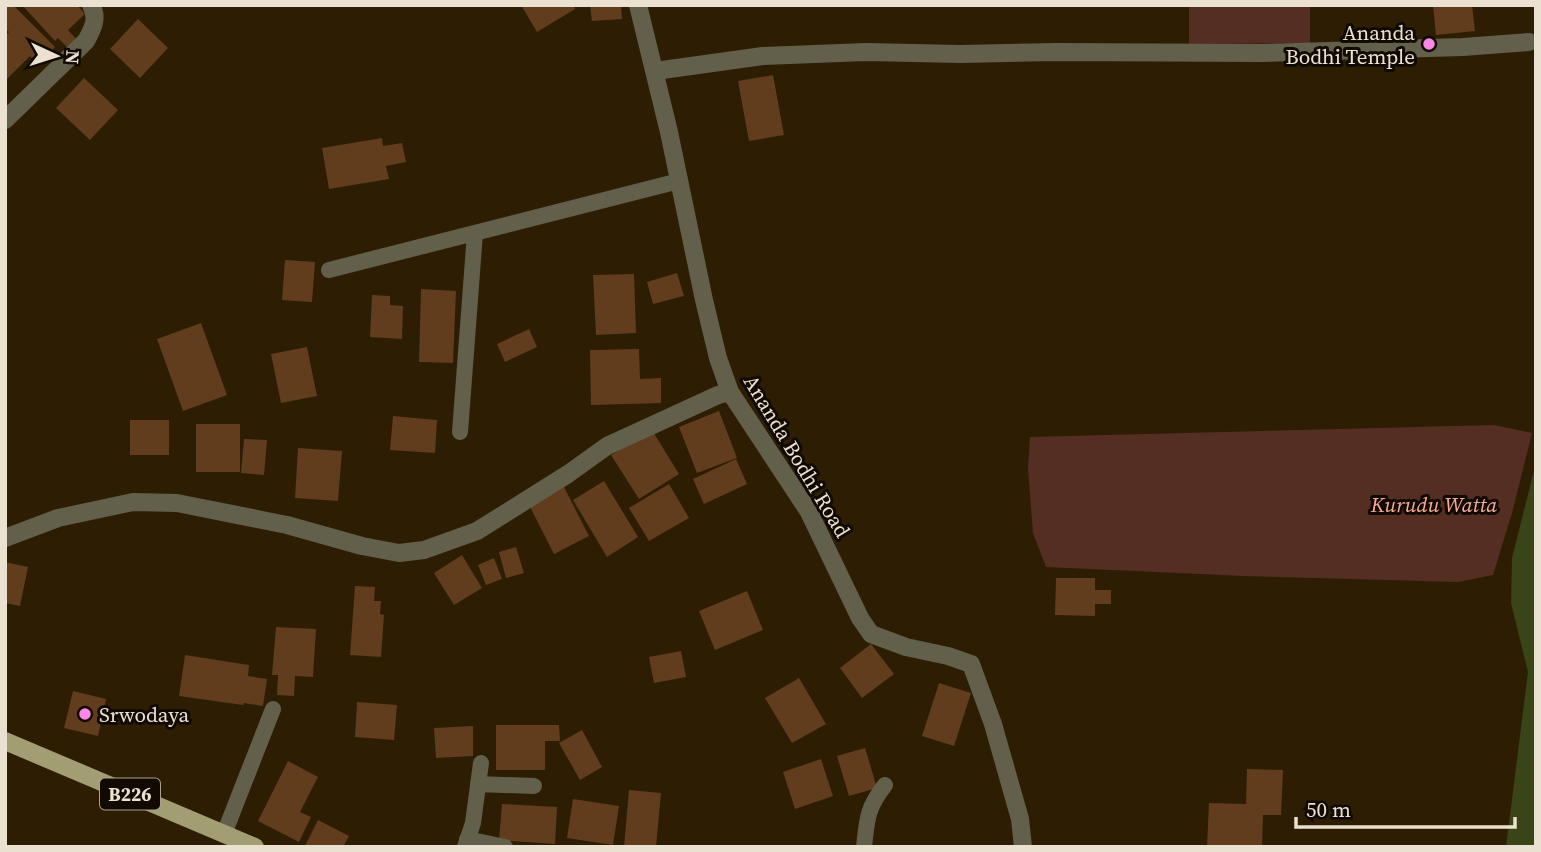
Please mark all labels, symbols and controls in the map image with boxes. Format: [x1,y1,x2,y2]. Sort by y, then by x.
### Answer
place label: Ananda Bodhi Temple [1285,18,1415,71]
north arrow [21,21,91,91]
marker: Ananda Bodhi Temple [1421,36,1437,52]
text: N [59,49,86,65]
street label: Ananda Bodhi Road [737,369,857,543]
park label: Kurudu Watta [1370,490,1497,519]
place label: Srwodaya [99,700,190,729]
marker: Srwodaya [77,706,93,722]
road number: B226 [100,778,160,810]
scale bar [1296,786,1515,830]
text: 50 m [1306,795,1351,824]

